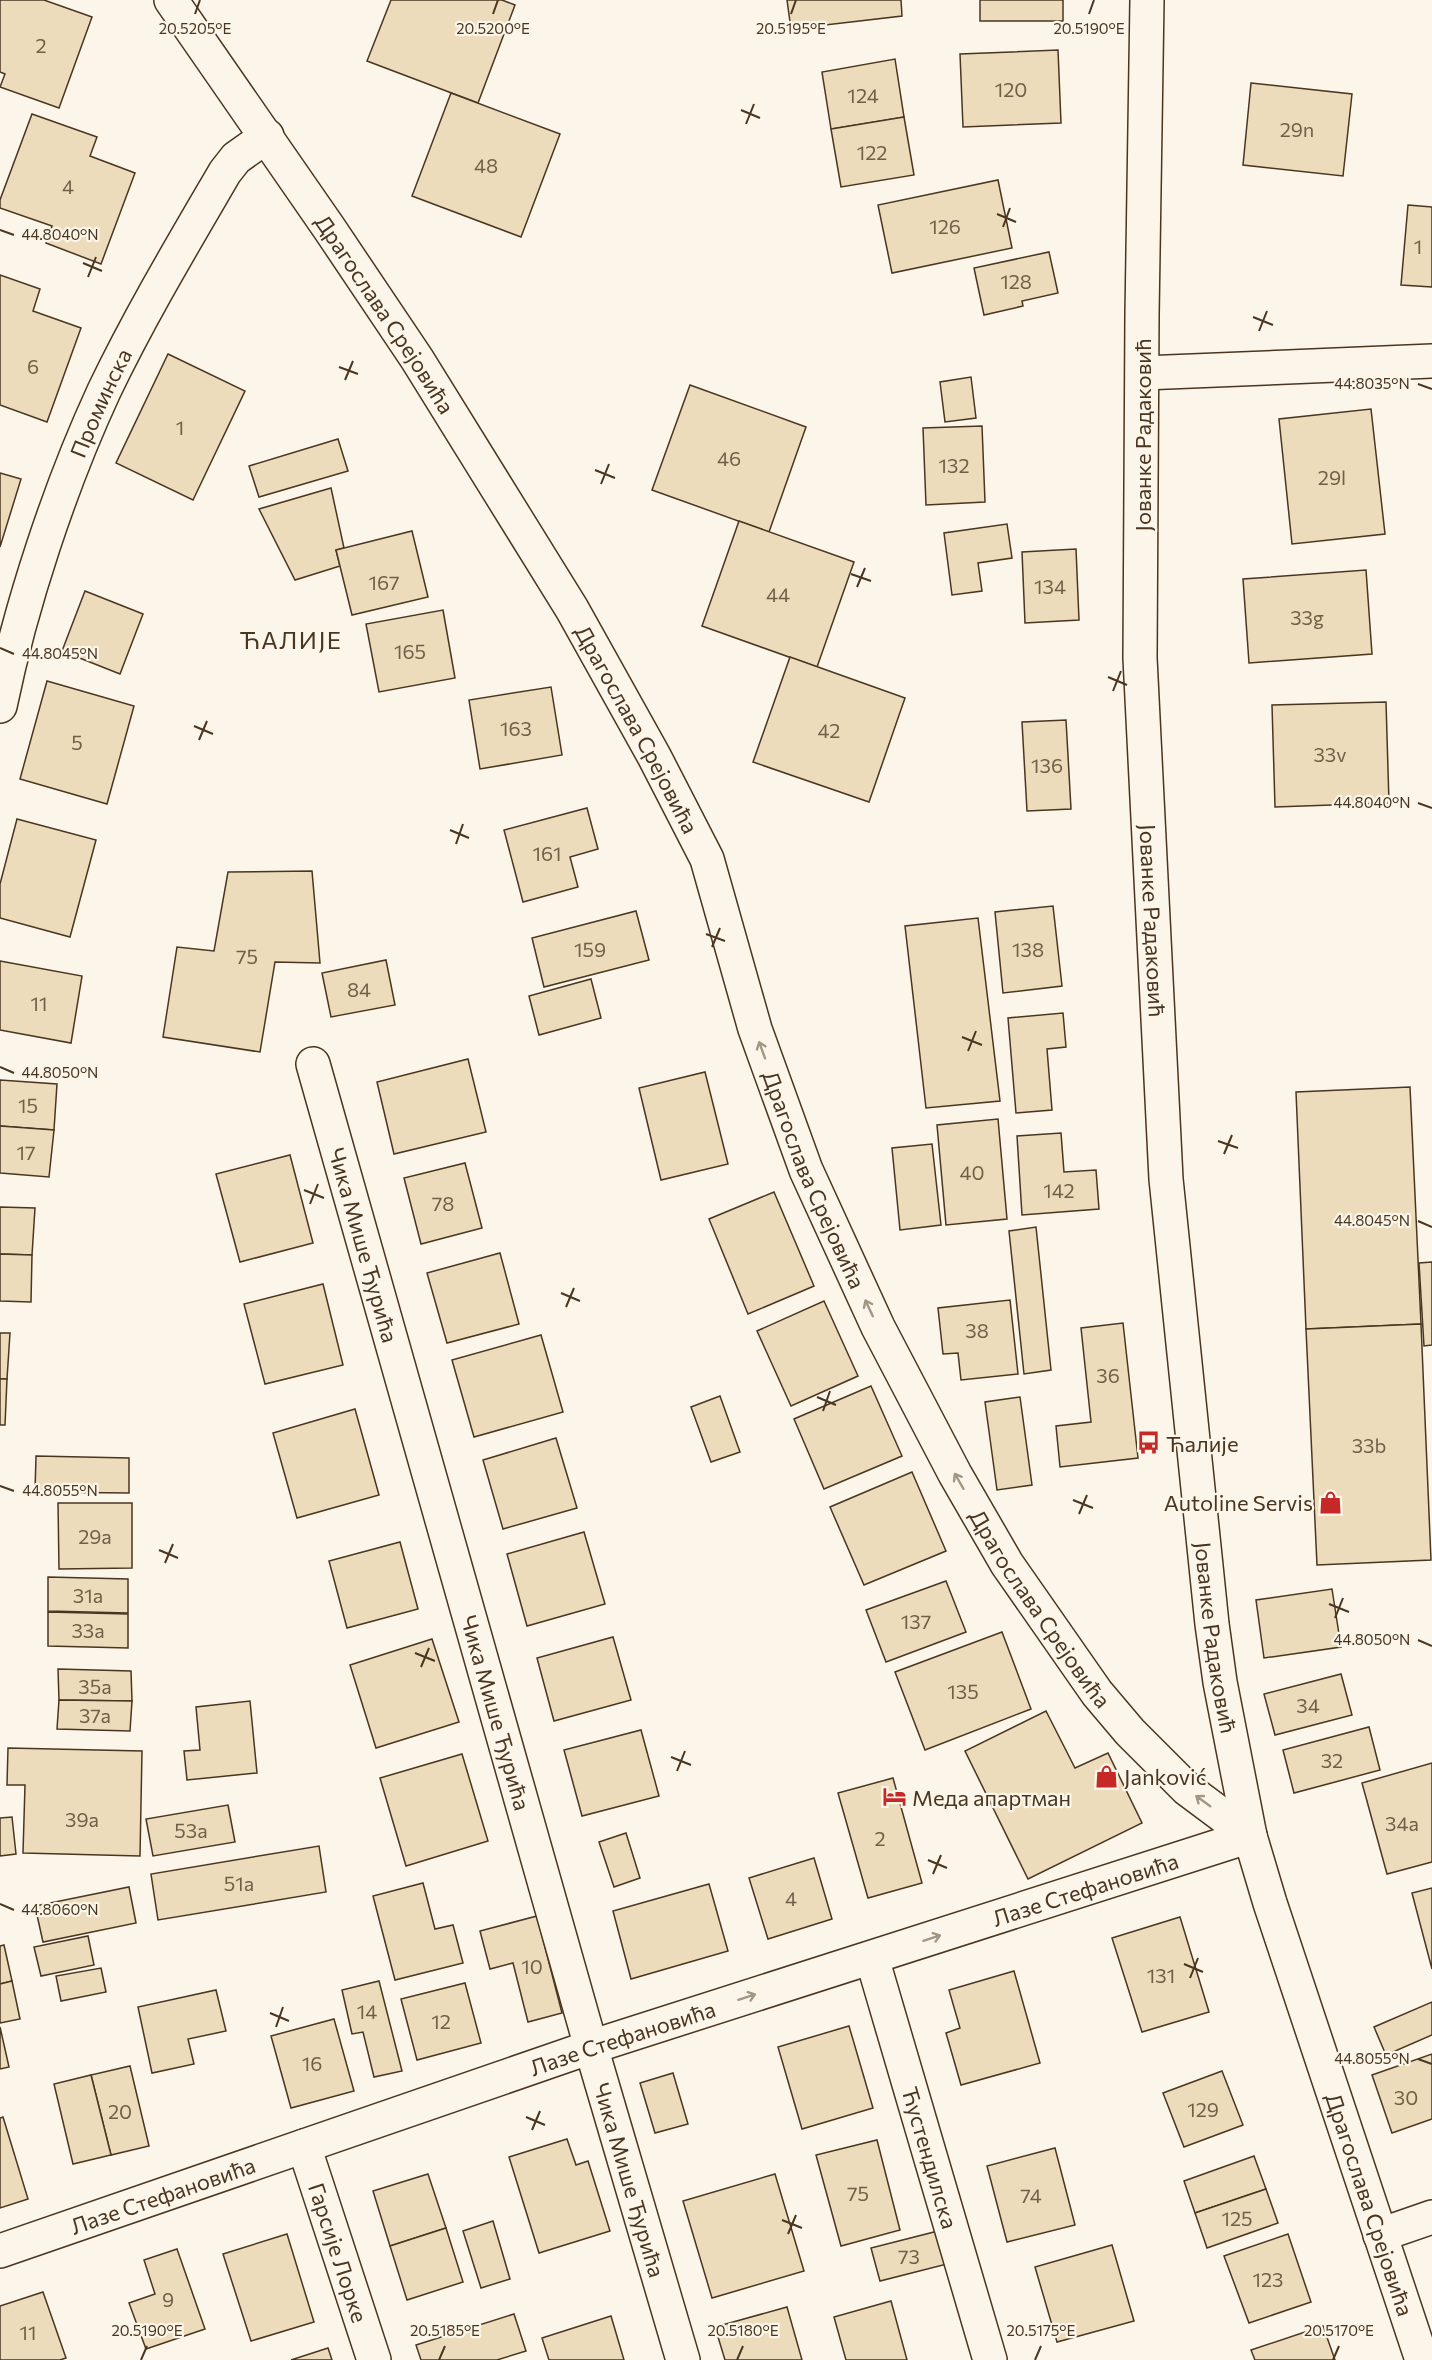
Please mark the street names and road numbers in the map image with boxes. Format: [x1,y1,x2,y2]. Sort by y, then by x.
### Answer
street label: Драгослава Срејовића [310,209,461,418]
street label: Јованке Радаковић [1129,338,1156,532]
street label: Проминска [63,343,137,461]
street label: Драгослава Срејовића [570,620,705,838]
street label: Јованке Радаковић [1135,824,1171,1018]
street label: Драгослава Срејовића [758,1067,872,1292]
street label: Чика Мише Ђурића [324,1144,405,1346]
street label: Драгослава Срејовића [965,1504,1117,1713]
street label: Јованке Радаковић [1190,1540,1243,1736]
street label: Чика Мише Ђурића [456,1612,537,1813]
street label: Лазе Стефановића [989,1846,1181,1931]
street label: Лазе Стефановића [526,1995,719,2081]
street label: Чика Мише Ђурића [589,2079,671,2280]
street label: Ћустендилска [897,2083,964,2232]
street label: Драгослава Срејовића [1321,2089,1420,2319]
street label: Лазе Стефановића [67,2151,259,2239]
street label: Гарсије Лорке [303,2179,374,2326]

